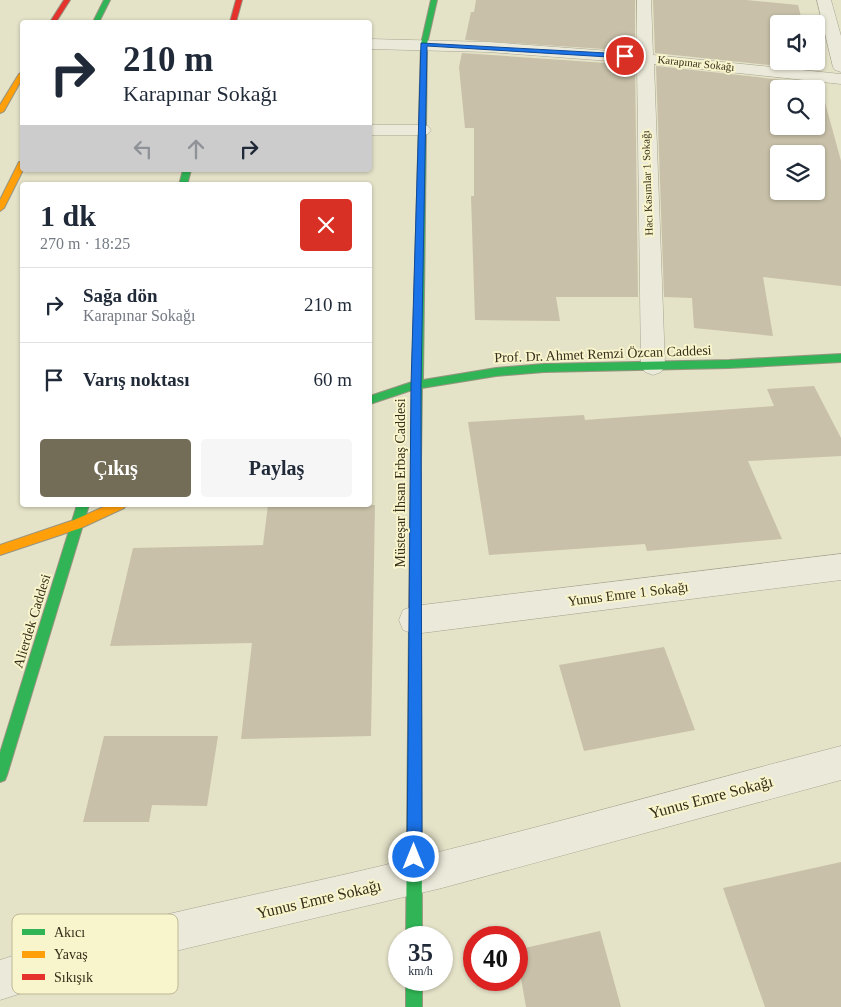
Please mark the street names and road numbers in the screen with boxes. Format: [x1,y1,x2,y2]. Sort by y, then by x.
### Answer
street label: Karapınar Sokağı [657,53,735,73]
street label: Hacı Kasımlar 1 Sokağı [639,130,655,236]
street label: Prof. Dr. Ahmet Remzi Özcan Caddesi [494,342,712,365]
street label: Müsteşar İhsan Erbaş Caddesi [393,398,408,568]
street label: Alierdek Caddesi [11,572,53,670]
street label: Yunus Emre 1 Sokağı [567,579,689,609]
street label: Yunus Emre Sokağı [647,772,775,823]
street label: Yunus Emre Sokağı [255,876,384,923]

